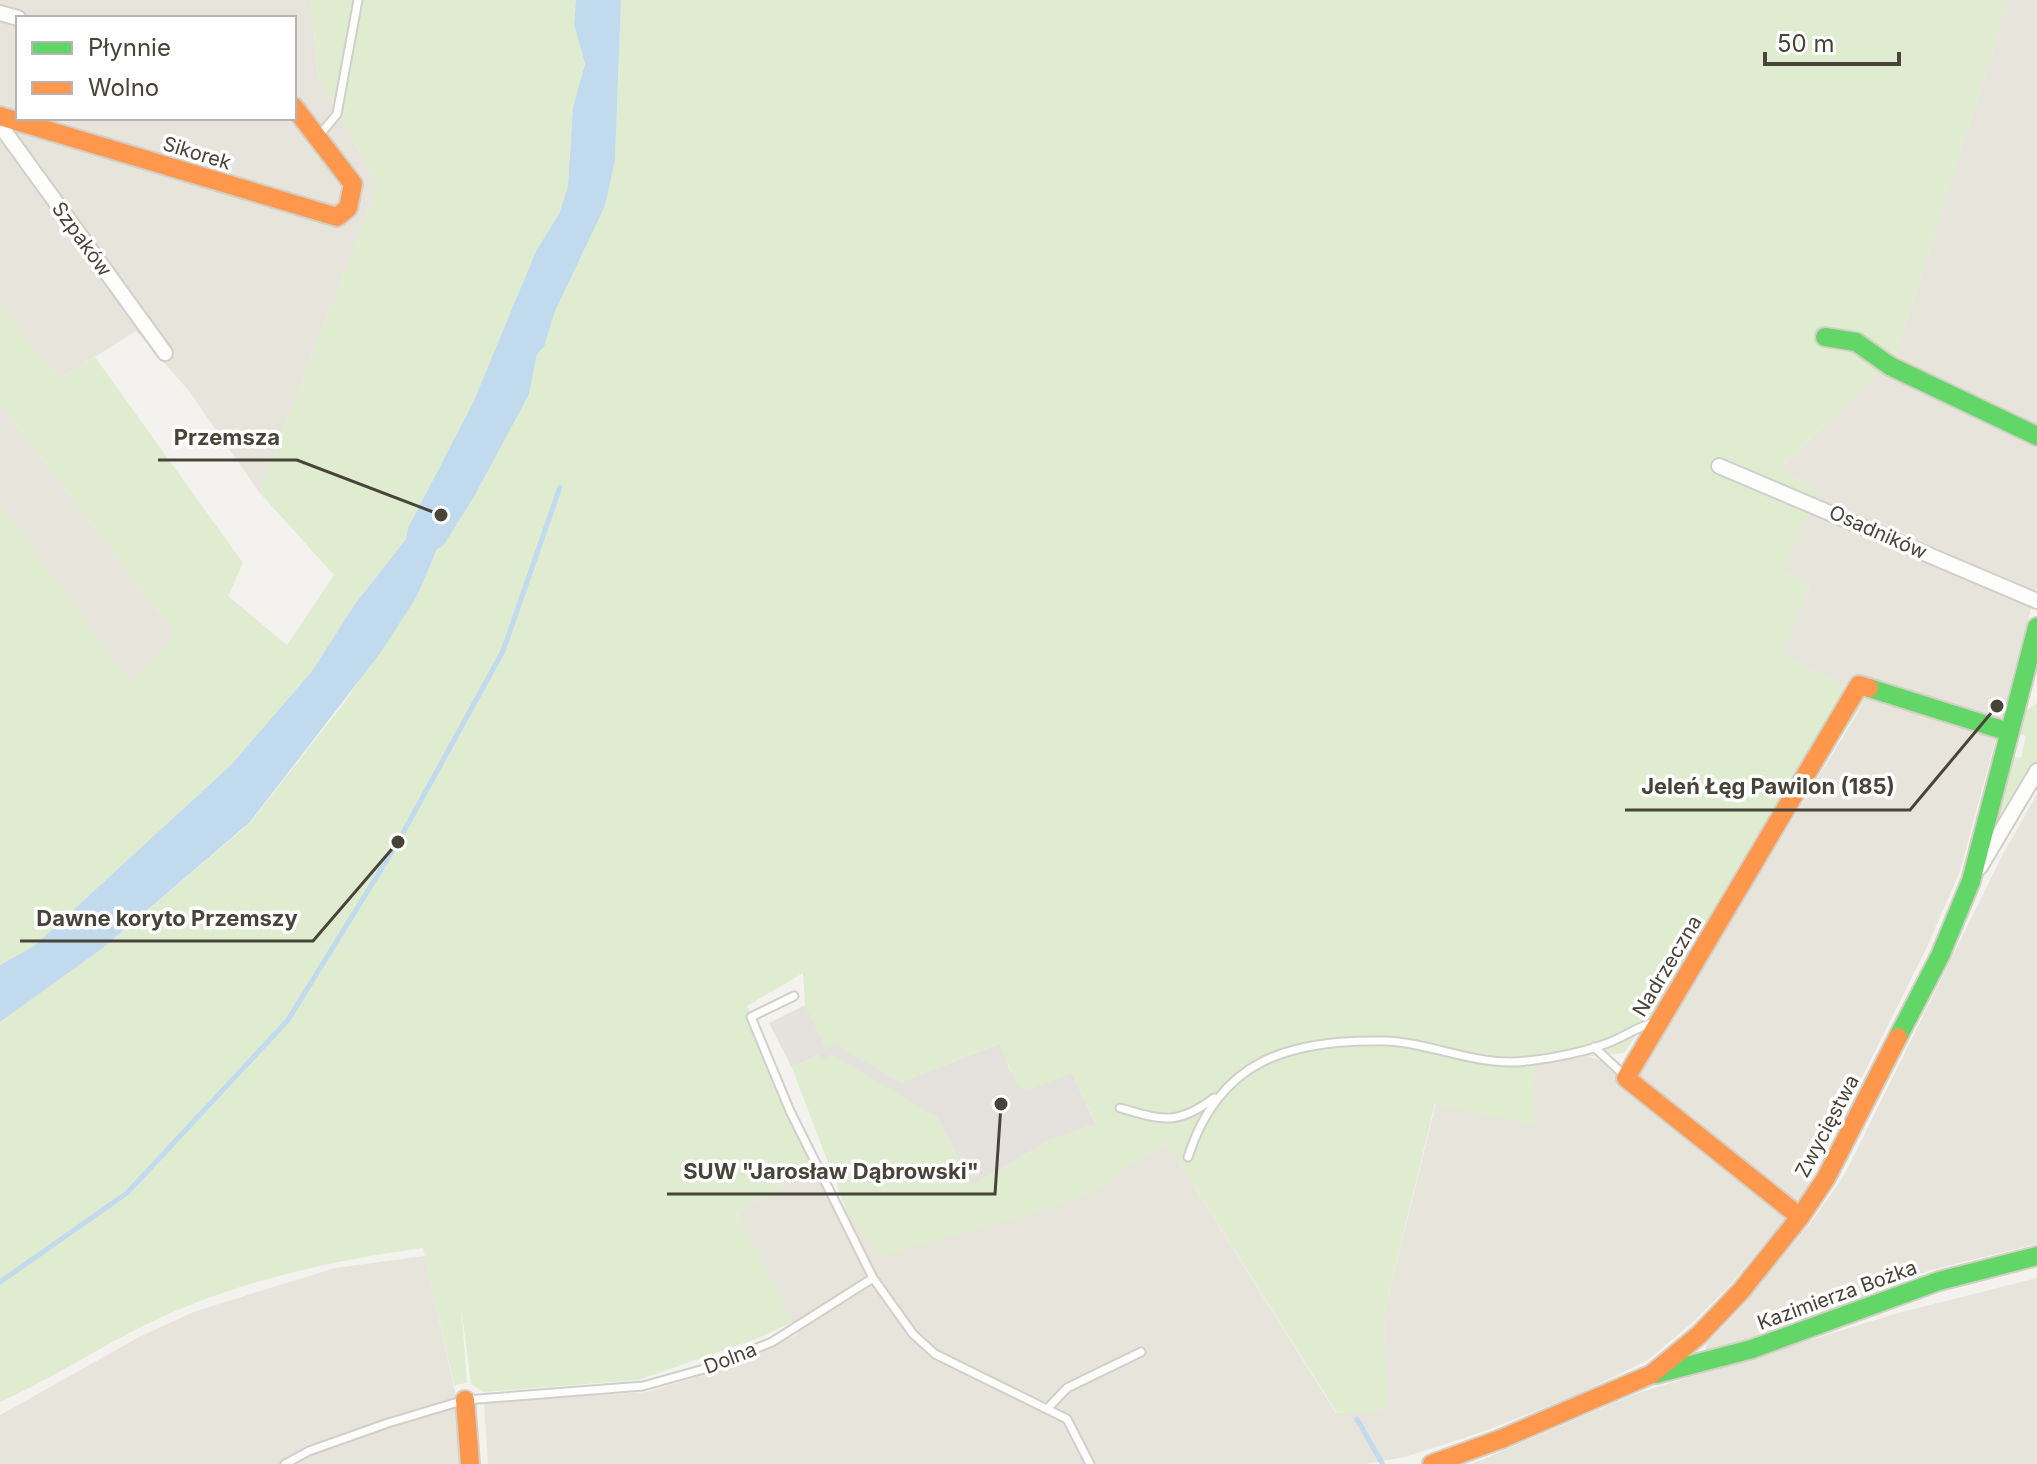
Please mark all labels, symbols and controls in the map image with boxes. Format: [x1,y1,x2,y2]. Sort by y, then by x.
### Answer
legend [16,16,296,120]
scale bar [1765,16,1899,66]
text: 50 m [1777,29,1835,58]
text: Płynnie [88,33,171,62]
text: Wolno [88,73,159,102]
street label: Sikorek [160,131,234,175]
street label: Szpaków [47,197,117,281]
callout: Przemsza [158,414,297,460]
text: Przemsza [174,424,280,450]
street label: Osadników [1825,500,1931,564]
callout: Jeleń Łęg Pawilon (185) [1625,764,1910,810]
text: Jeleń Łęg Pawilon (185) [1641,773,1895,799]
callout: Dawne koryto Przemszy [20,895,313,941]
text: Dawne koryto Przemszy [36,905,298,931]
street label: Nadrzeczna [1627,911,1707,1021]
street label: Zwycięstwa [1790,1071,1864,1181]
callout: SUW "Jarosław Dąbrowski" [667,1148,995,1194]
text: SUW "Jarosław Dąbrowski" [683,1158,979,1184]
street label: Kazimierza Bożka [1754,1255,1920,1335]
street label: Dolna [700,1337,760,1379]

